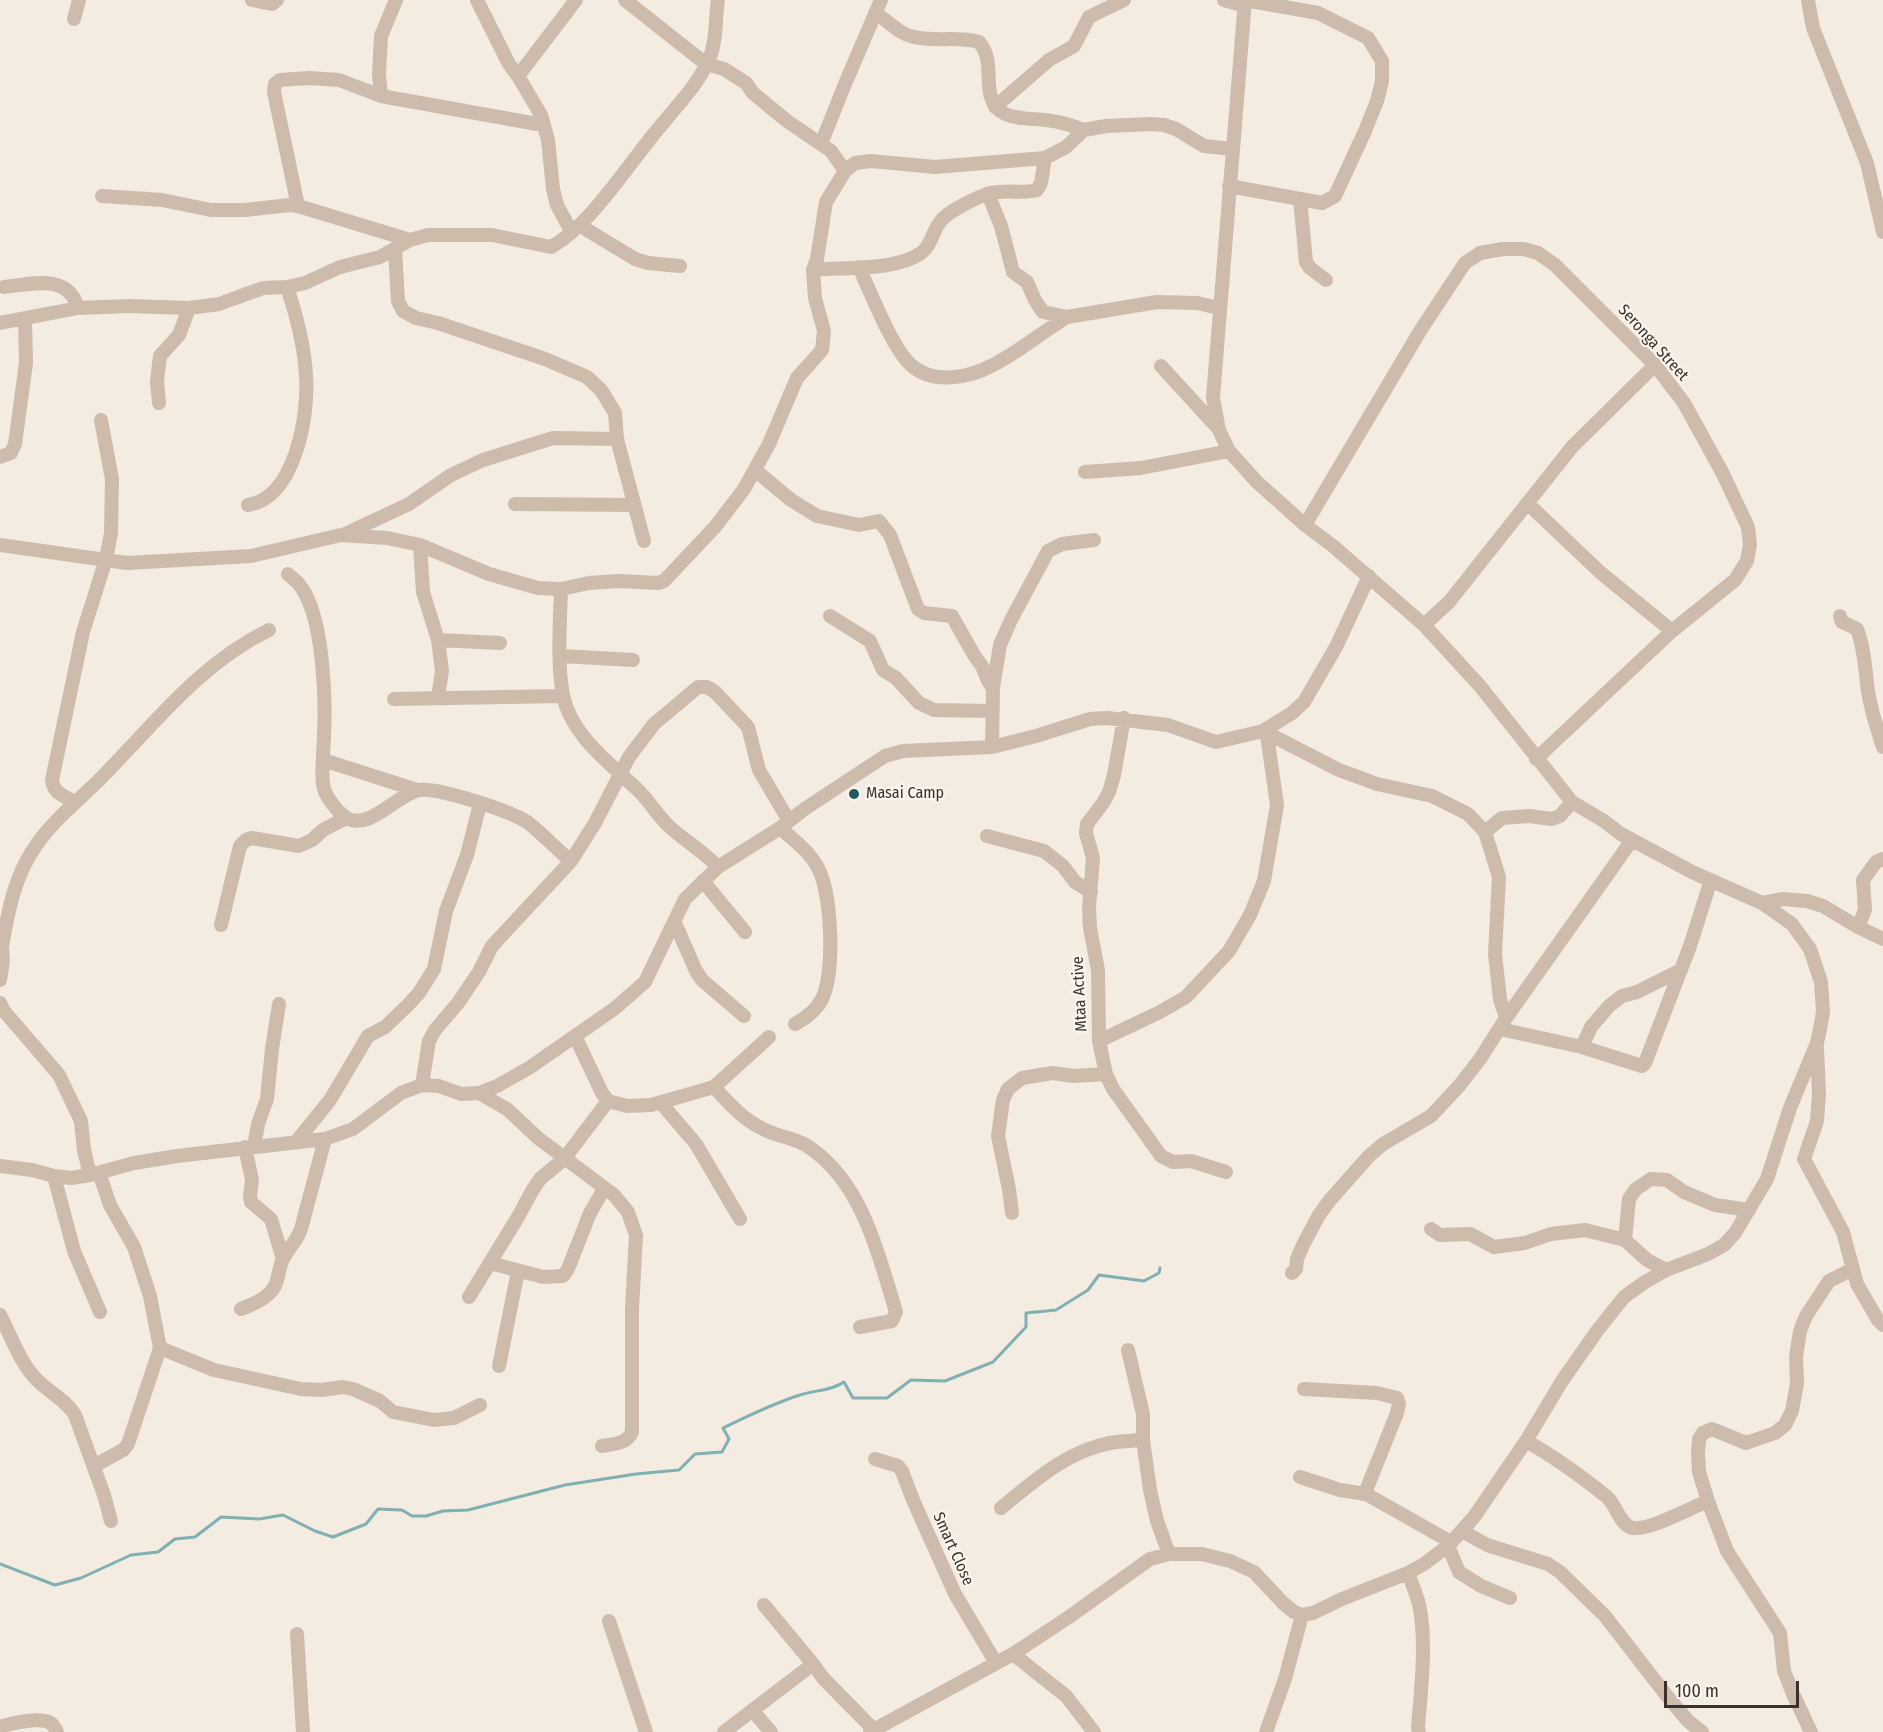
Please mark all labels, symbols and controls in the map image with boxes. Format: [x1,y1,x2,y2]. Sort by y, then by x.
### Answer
street label: Seronga Street [1614,301,1692,385]
place label: Masai Camp [866,784,944,804]
marker: Masai Camp [847,787,861,801]
street label: Mtaa Active [1068,956,1092,1032]
street label: Smart Close [928,1510,978,1588]
scale bar [1667,1669,1802,1707]
text: 100 m [1675,1680,1719,1702]

